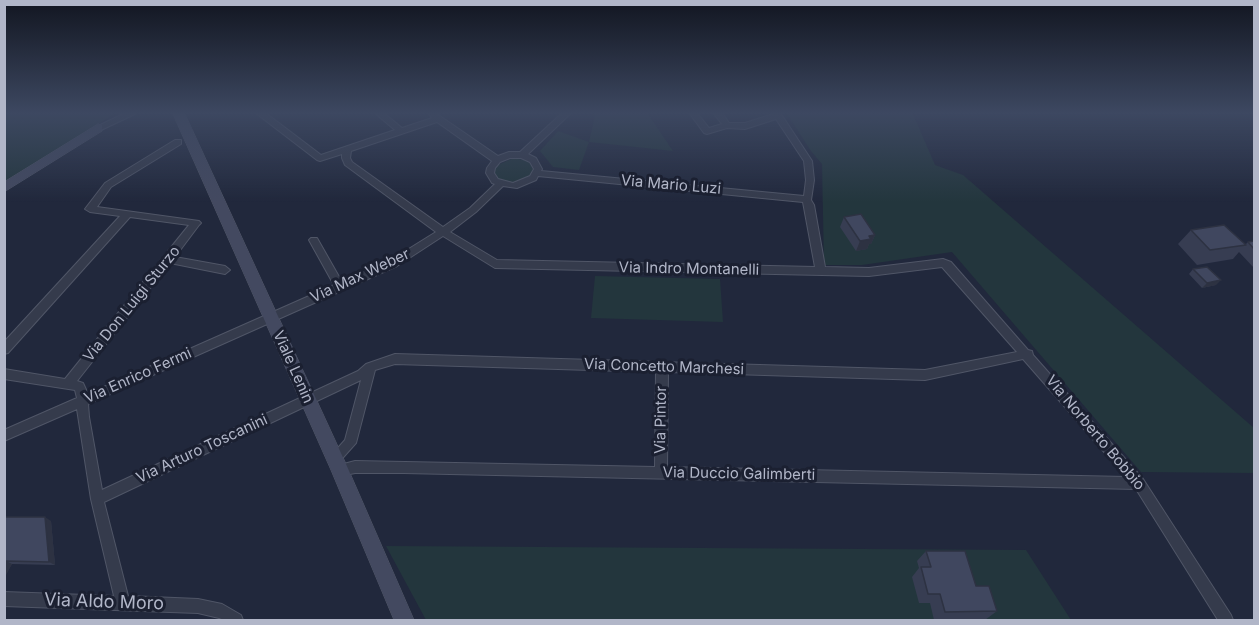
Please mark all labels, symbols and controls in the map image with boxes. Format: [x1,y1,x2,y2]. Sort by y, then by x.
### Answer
street label: Via Mario Luzi [620,172,722,198]
street label: Via Don Luigi Sturzo [80,243,184,365]
street label: Via Max Weber [308,245,412,307]
street label: Via Indro Montanelli [619,259,759,279]
street label: Viale Lenin [269,328,317,406]
street label: Via Enrico Fermi [82,344,194,408]
street label: Via Concetto Marchesi [584,355,744,379]
street label: Via Norberto Bobbio [1042,372,1148,494]
street label: Via Pintor [651,386,671,454]
street label: Via Arturo Toscanini [133,411,271,487]
street label: Via Duccio Galimberti [663,464,815,484]
street label: Via Aldo Moro [44,589,164,615]

